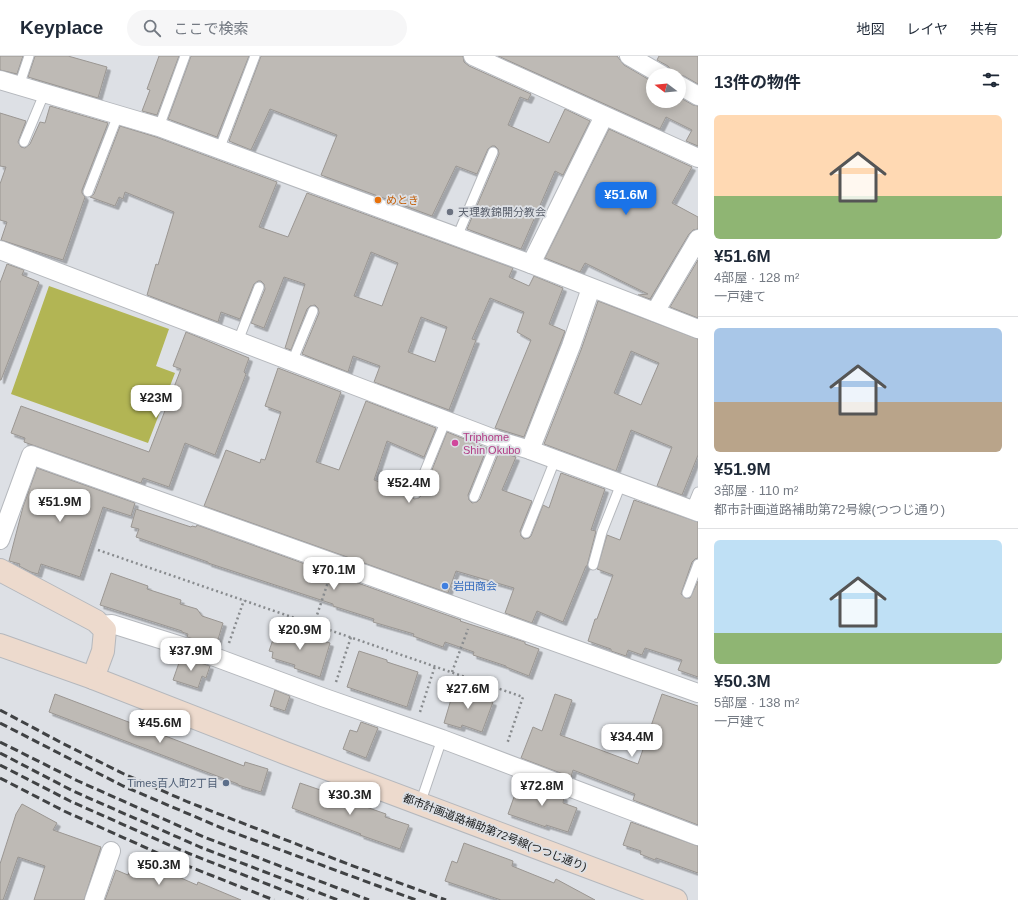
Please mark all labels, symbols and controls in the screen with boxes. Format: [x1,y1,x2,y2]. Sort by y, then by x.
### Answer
search box [127,10,407,46]
text: Keyplace [20,17,103,38]
icon: search [141,17,163,39]
text: ここで検索 [173,20,248,37]
text: 地図 [856,21,884,37]
text: レイヤ [906,21,948,37]
text: 共有 [970,21,998,37]
north arrow [646,68,686,108]
map controls [646,68,686,108]
icon: filters [980,69,1002,91]
text: 13件の物件 [714,73,801,92]
icon: home [822,141,894,213]
pin: ¥51.6M [593,182,659,216]
text: ¥51.6M [604,187,648,202]
place label: めとき [386,194,419,206]
marker: めとき [373,195,383,205]
place label: 天理教錦開分教会 [458,206,546,218]
marker: 天理教錦開分教会 [445,207,455,217]
text: ¥51.6M [714,247,771,266]
text: 4部屋 · 128 m² [714,270,799,285]
text: 一戸建て [714,289,766,304]
icon: home [822,354,894,426]
pin: ¥23M [132,385,180,419]
text: ¥23M [140,390,172,405]
place label: Triphome Shin Okubo [463,431,520,456]
marker: Triphome Shin Okubo [450,438,460,448]
text: ¥51.9M [714,460,771,479]
pin: ¥52.4M [376,470,442,504]
text: ¥52.4M [387,475,431,490]
text: 3部屋 · 110 m² [714,483,798,498]
pin: ¥51.9M [27,489,93,523]
text: ¥51.9M [38,494,82,509]
text: 都市計画道路補助第72号線(つつじ通り) [714,502,945,517]
pin: ¥70.1M [301,557,367,591]
text: ¥70.1M [312,562,356,577]
icon: home [822,566,894,638]
place label: 岩田商会 [453,580,497,592]
marker: 岩田商会 [440,581,450,591]
pin: ¥20.9M [267,617,333,651]
text: ¥20.9M [278,622,322,637]
pin: ¥37.9M [158,638,224,672]
text: ¥37.9M [169,643,213,658]
text: ¥50.3M [714,672,771,691]
pin: ¥27.6M [435,676,501,710]
text: ¥27.6M [446,681,490,696]
text: 5部屋 · 138 m² [714,695,799,710]
pin: ¥45.6M [127,710,193,744]
text: 一戸建て [714,714,766,729]
text: ¥45.6M [138,715,182,730]
pin: ¥34.4M [599,724,665,758]
text: ¥34.4M [610,729,654,744]
pin: ¥72.8M [509,773,575,807]
place label: Times百人町2丁目 [127,777,218,789]
marker: Times百人町2丁目 [221,778,231,788]
text: ¥72.8M [520,778,564,793]
pin: ¥30.3M [317,782,383,816]
text: ¥30.3M [328,787,372,802]
street label: 都市計画道路補助第72号線(つつじ通り) [402,791,588,873]
pin: ¥50.3M [126,852,192,886]
text: ¥50.3M [137,857,181,872]

